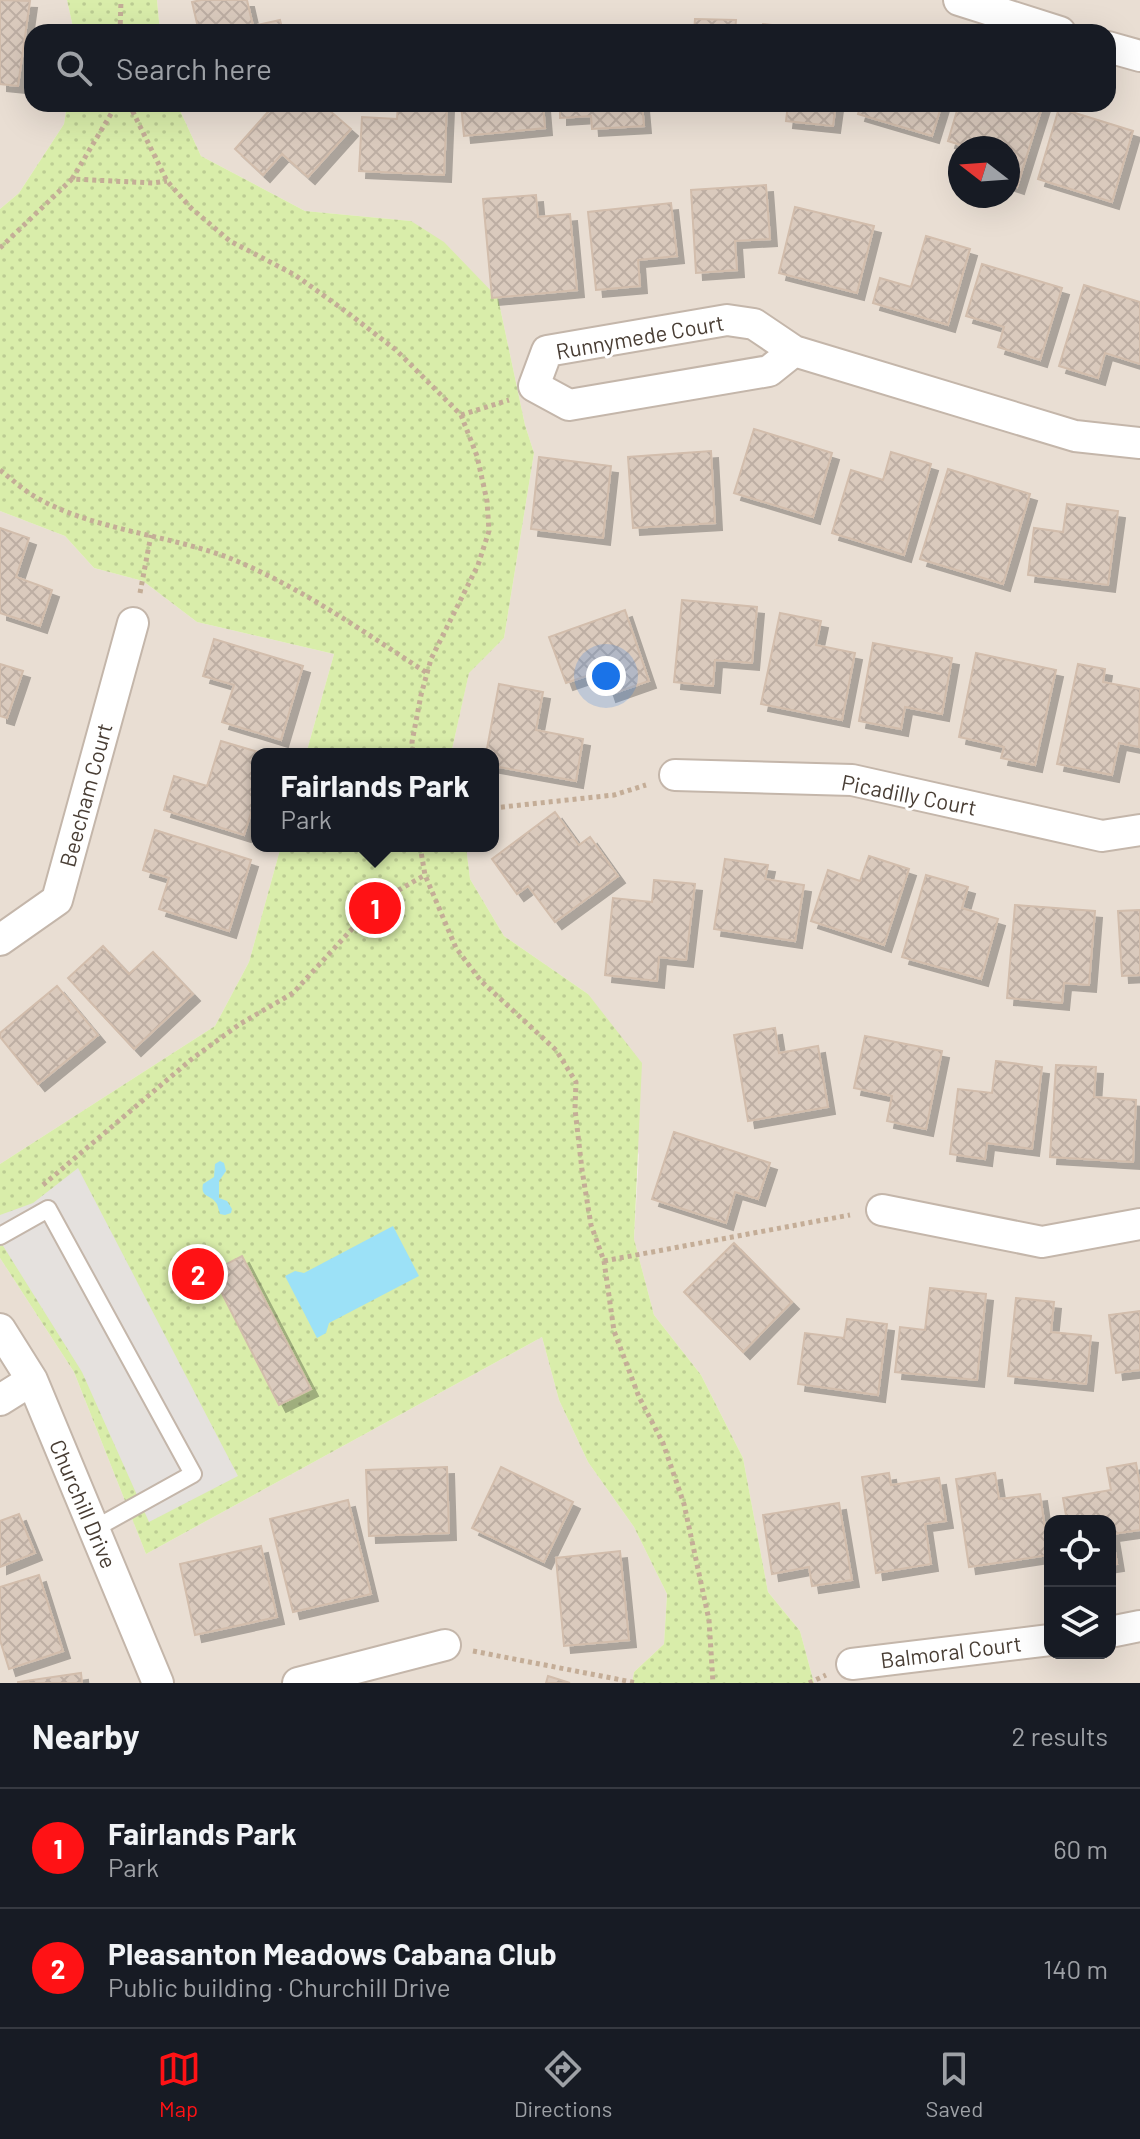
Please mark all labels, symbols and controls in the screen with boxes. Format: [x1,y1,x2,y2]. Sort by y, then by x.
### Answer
search box [24,24,1116,112]
icon: search [52,46,96,90]
text: Search here [116,50,272,86]
north arrow [948,136,1020,208]
street label: Runnymede Court [554,308,726,364]
your location [586,656,626,696]
street label: Beecham Court [53,720,117,870]
popup [251,748,499,852]
text: Fairlands Park [281,767,469,803]
street label: Picadilly Court [839,768,979,820]
text: Park [281,803,332,834]
pin: 1 [349,878,401,938]
pin: 2 [172,1244,224,1304]
street label: Churchill Drive [45,1435,123,1572]
map controls [1044,1515,1116,1659]
button: locate [1044,1515,1116,1587]
button: layers [1044,1587,1116,1659]
street label: Balmoral Court [879,1629,1023,1673]
text: Nearby [32,1715,140,1756]
text: 2 results [1012,1720,1108,1751]
text: Fairlands Park [108,1815,297,1851]
text: 1 [53,1833,63,1864]
text: 60 m [1053,1833,1108,1864]
text: Park [108,1851,159,1882]
text: Pleasanton Meadows Cabana Club [108,1935,557,1971]
text: 2 [51,1953,65,1984]
text: 140 m [1043,1953,1108,1984]
text: Public building · Churchill Drive [108,1971,451,2002]
tab: Map [157,2047,201,2121]
tab: Directions [514,2047,612,2121]
tab: Saved [926,2047,983,2121]

